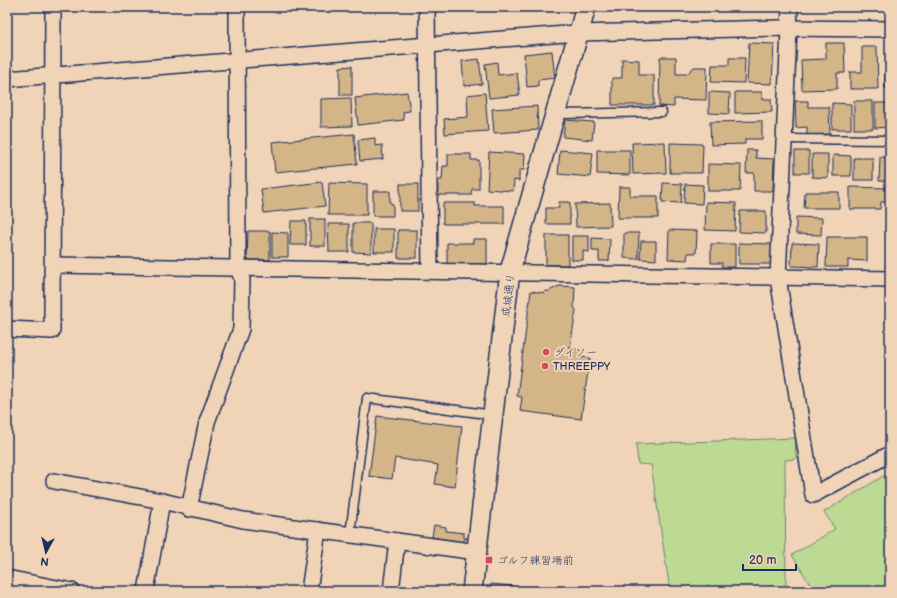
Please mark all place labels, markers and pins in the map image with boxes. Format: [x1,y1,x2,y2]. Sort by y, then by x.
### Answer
place label: ダイソー [554,346,597,359]
marker: ダイソー [541,347,551,357]
place label: THREEPPY [553,360,611,373]
marker: THREEPPY [540,361,550,371]
place label: ゴルフ練習場前 [497,554,574,567]
marker: ゴルフ練習場前 [484,555,494,565]

